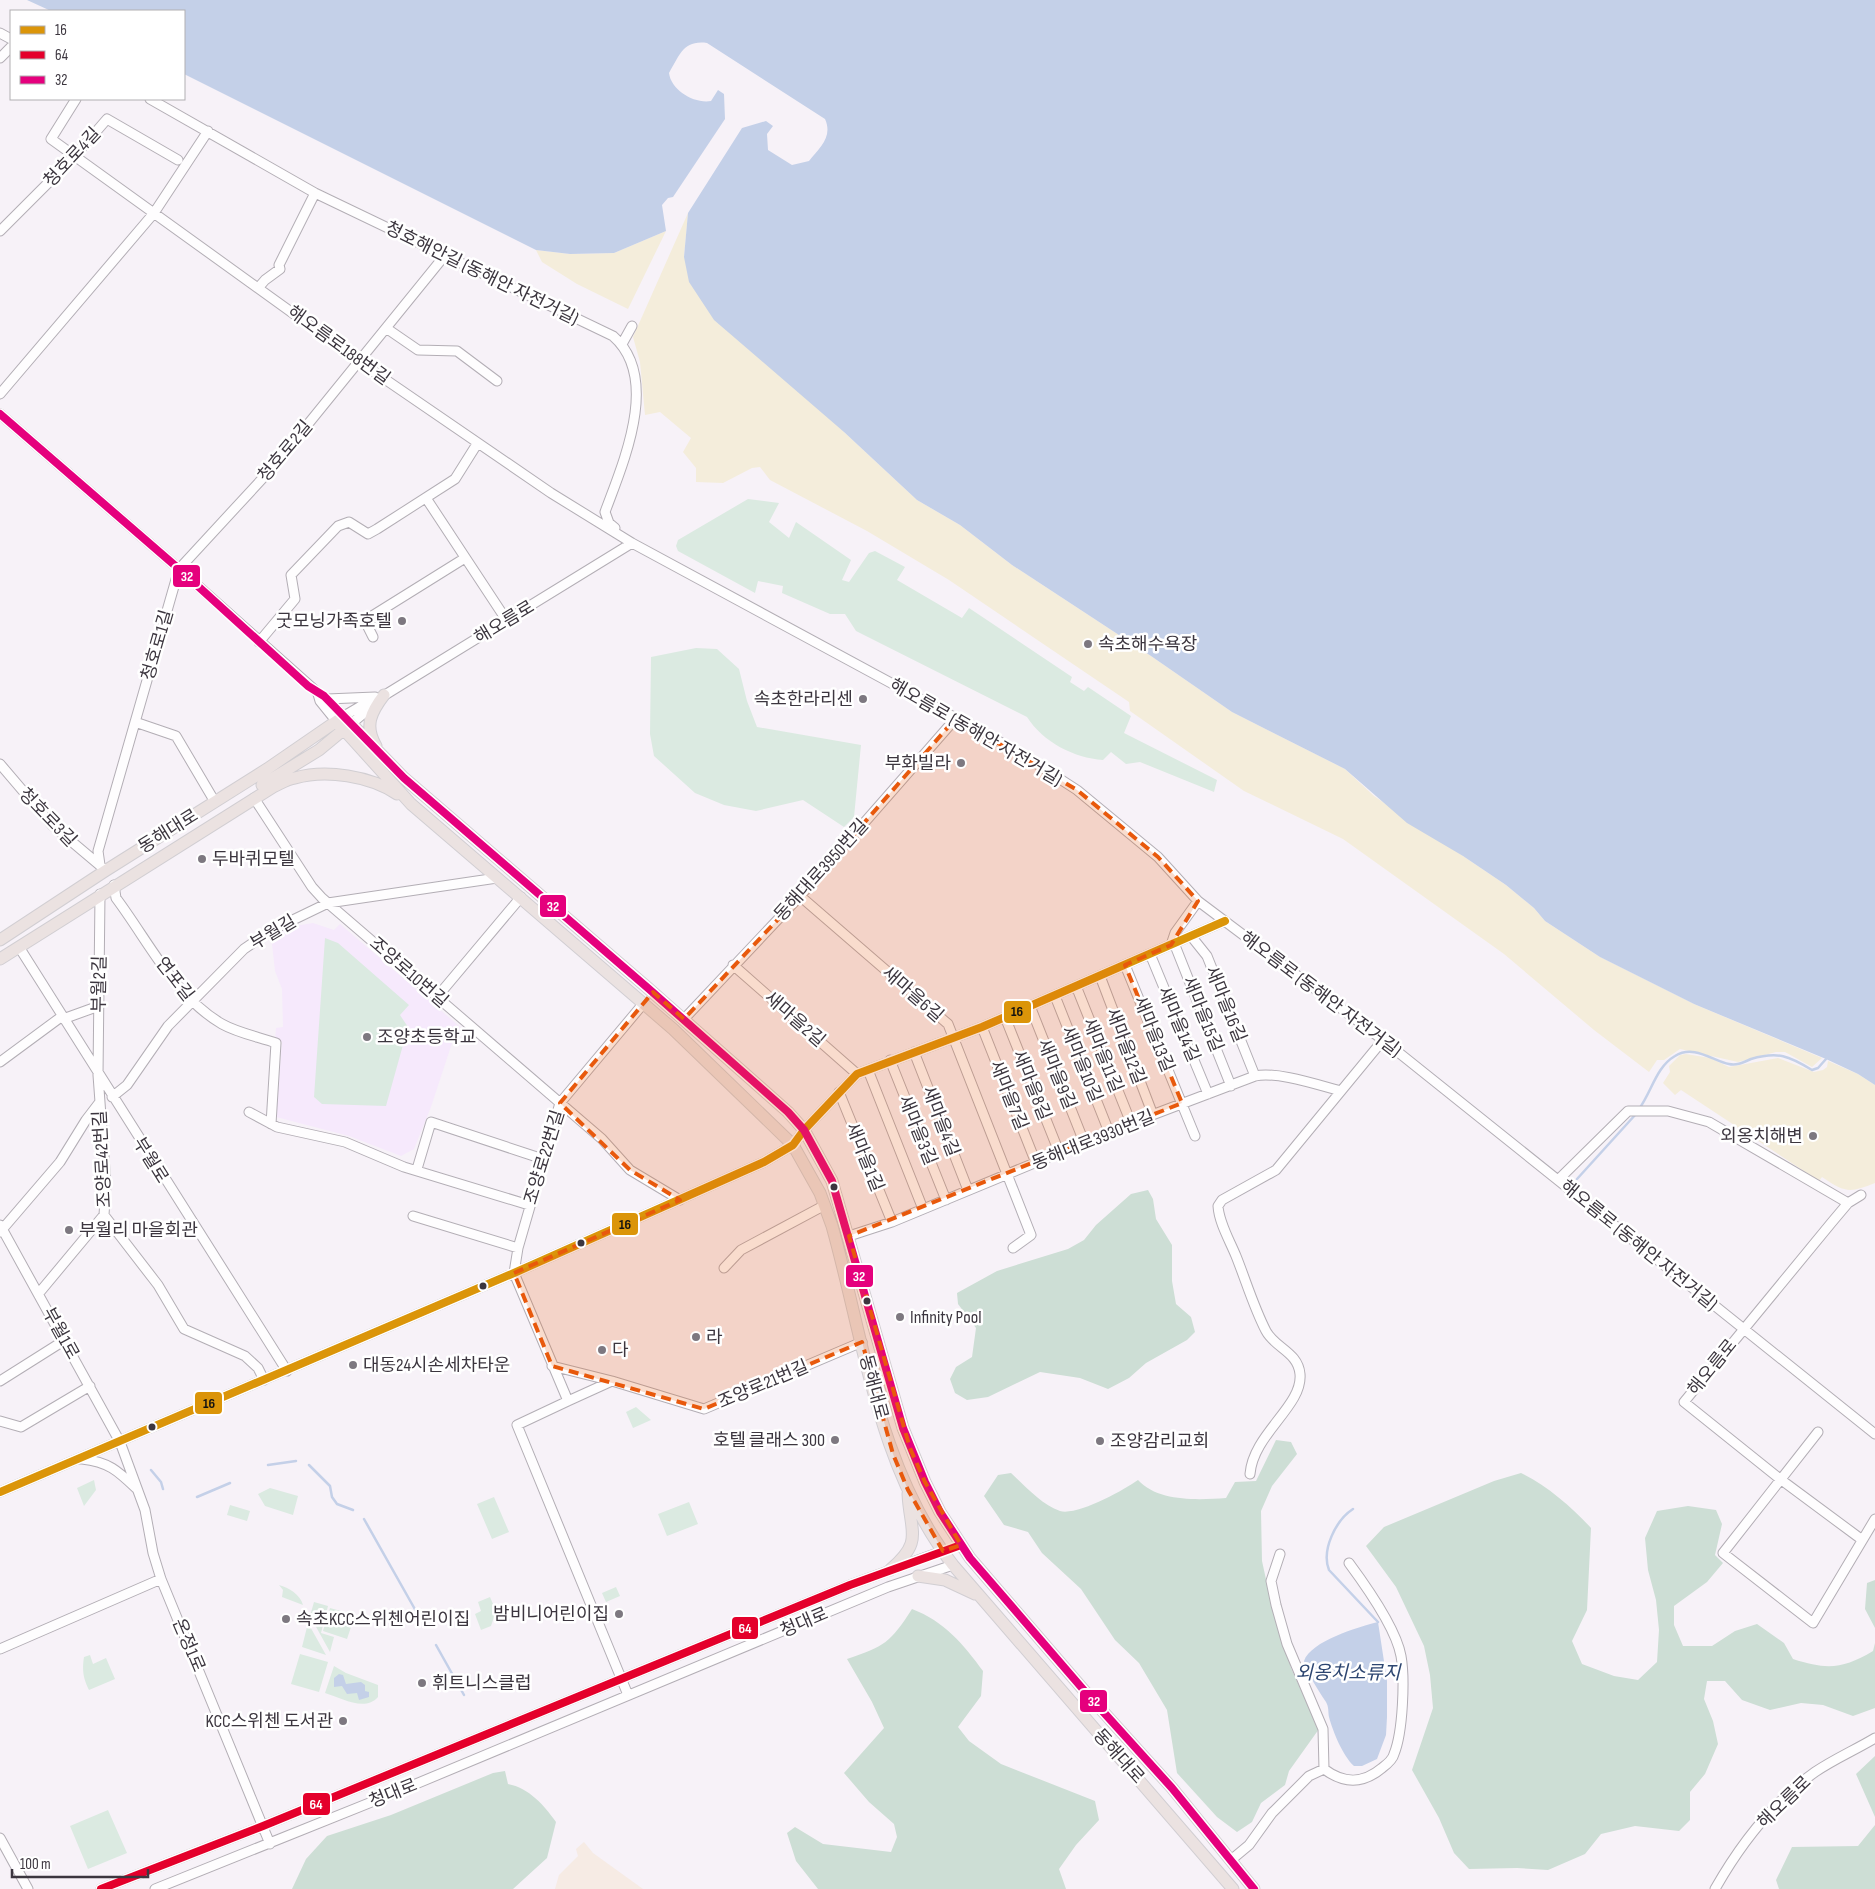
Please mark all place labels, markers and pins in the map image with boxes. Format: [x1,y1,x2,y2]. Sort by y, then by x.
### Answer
place label: 굿모닝가족호텔 [276,611,392,632]
marker: 굿모닝가족호텔 [396,615,408,627]
place label: 속초해수욕장 [1098,634,1197,655]
marker: 속초해수욕장 [1082,638,1094,650]
place label: 속초한라리센 [754,689,853,710]
marker: 속초한라리센 [857,693,869,705]
place label: 부화빌라 [885,753,951,774]
marker: 부화빌라 [955,757,967,769]
place label: 두바퀴모텔 [212,849,295,870]
marker: 두바퀴모텔 [196,853,208,865]
place label: 조양초등학교 [377,1027,476,1048]
marker: 조양초등학교 [361,1031,373,1043]
place label: 외옹치해변 [1720,1126,1803,1147]
marker: 외옹치해변 [1807,1130,1819,1142]
unlabelled marker [829,1182,839,1192]
place label: 부월리 마을회관 [79,1220,198,1241]
marker: 부월리 마을회관 [63,1224,75,1236]
unlabelled marker [576,1238,586,1248]
unlabelled marker [478,1281,488,1291]
unlabelled marker [862,1296,872,1306]
place label: Infinity Pool [910,1307,981,1328]
marker: Infinity Pool [894,1311,906,1323]
place label: 라 [706,1327,723,1348]
marker: 라 [690,1331,702,1343]
place label: 다 [612,1340,629,1361]
marker: 다 [596,1344,608,1356]
place label: 대동24시손세차타운 [363,1355,510,1376]
marker: 대동24시손세차타운 [347,1359,359,1371]
unlabelled marker [147,1422,157,1432]
place label: 호텔 클래스 300 [713,1430,825,1451]
place label: 조양감리교회 [1110,1431,1209,1452]
marker: 호텔 클래스 300 [829,1434,841,1446]
marker: 조양감리교회 [1094,1435,1106,1447]
place label: 밤비니어린이집 [493,1604,609,1625]
marker: 밤비니어린이집 [613,1608,625,1620]
place label: 속초KCC스위첸어린이집 [296,1609,470,1630]
marker: 속초KCC스위첸어린이집 [280,1613,292,1625]
place label: 휘트니스클럽 [432,1673,531,1694]
marker: 휘트니스클럽 [416,1677,428,1689]
place label: KCC스위첸 도서관 [206,1711,333,1732]
marker: KCC스위첸 도서관 [337,1715,349,1727]

